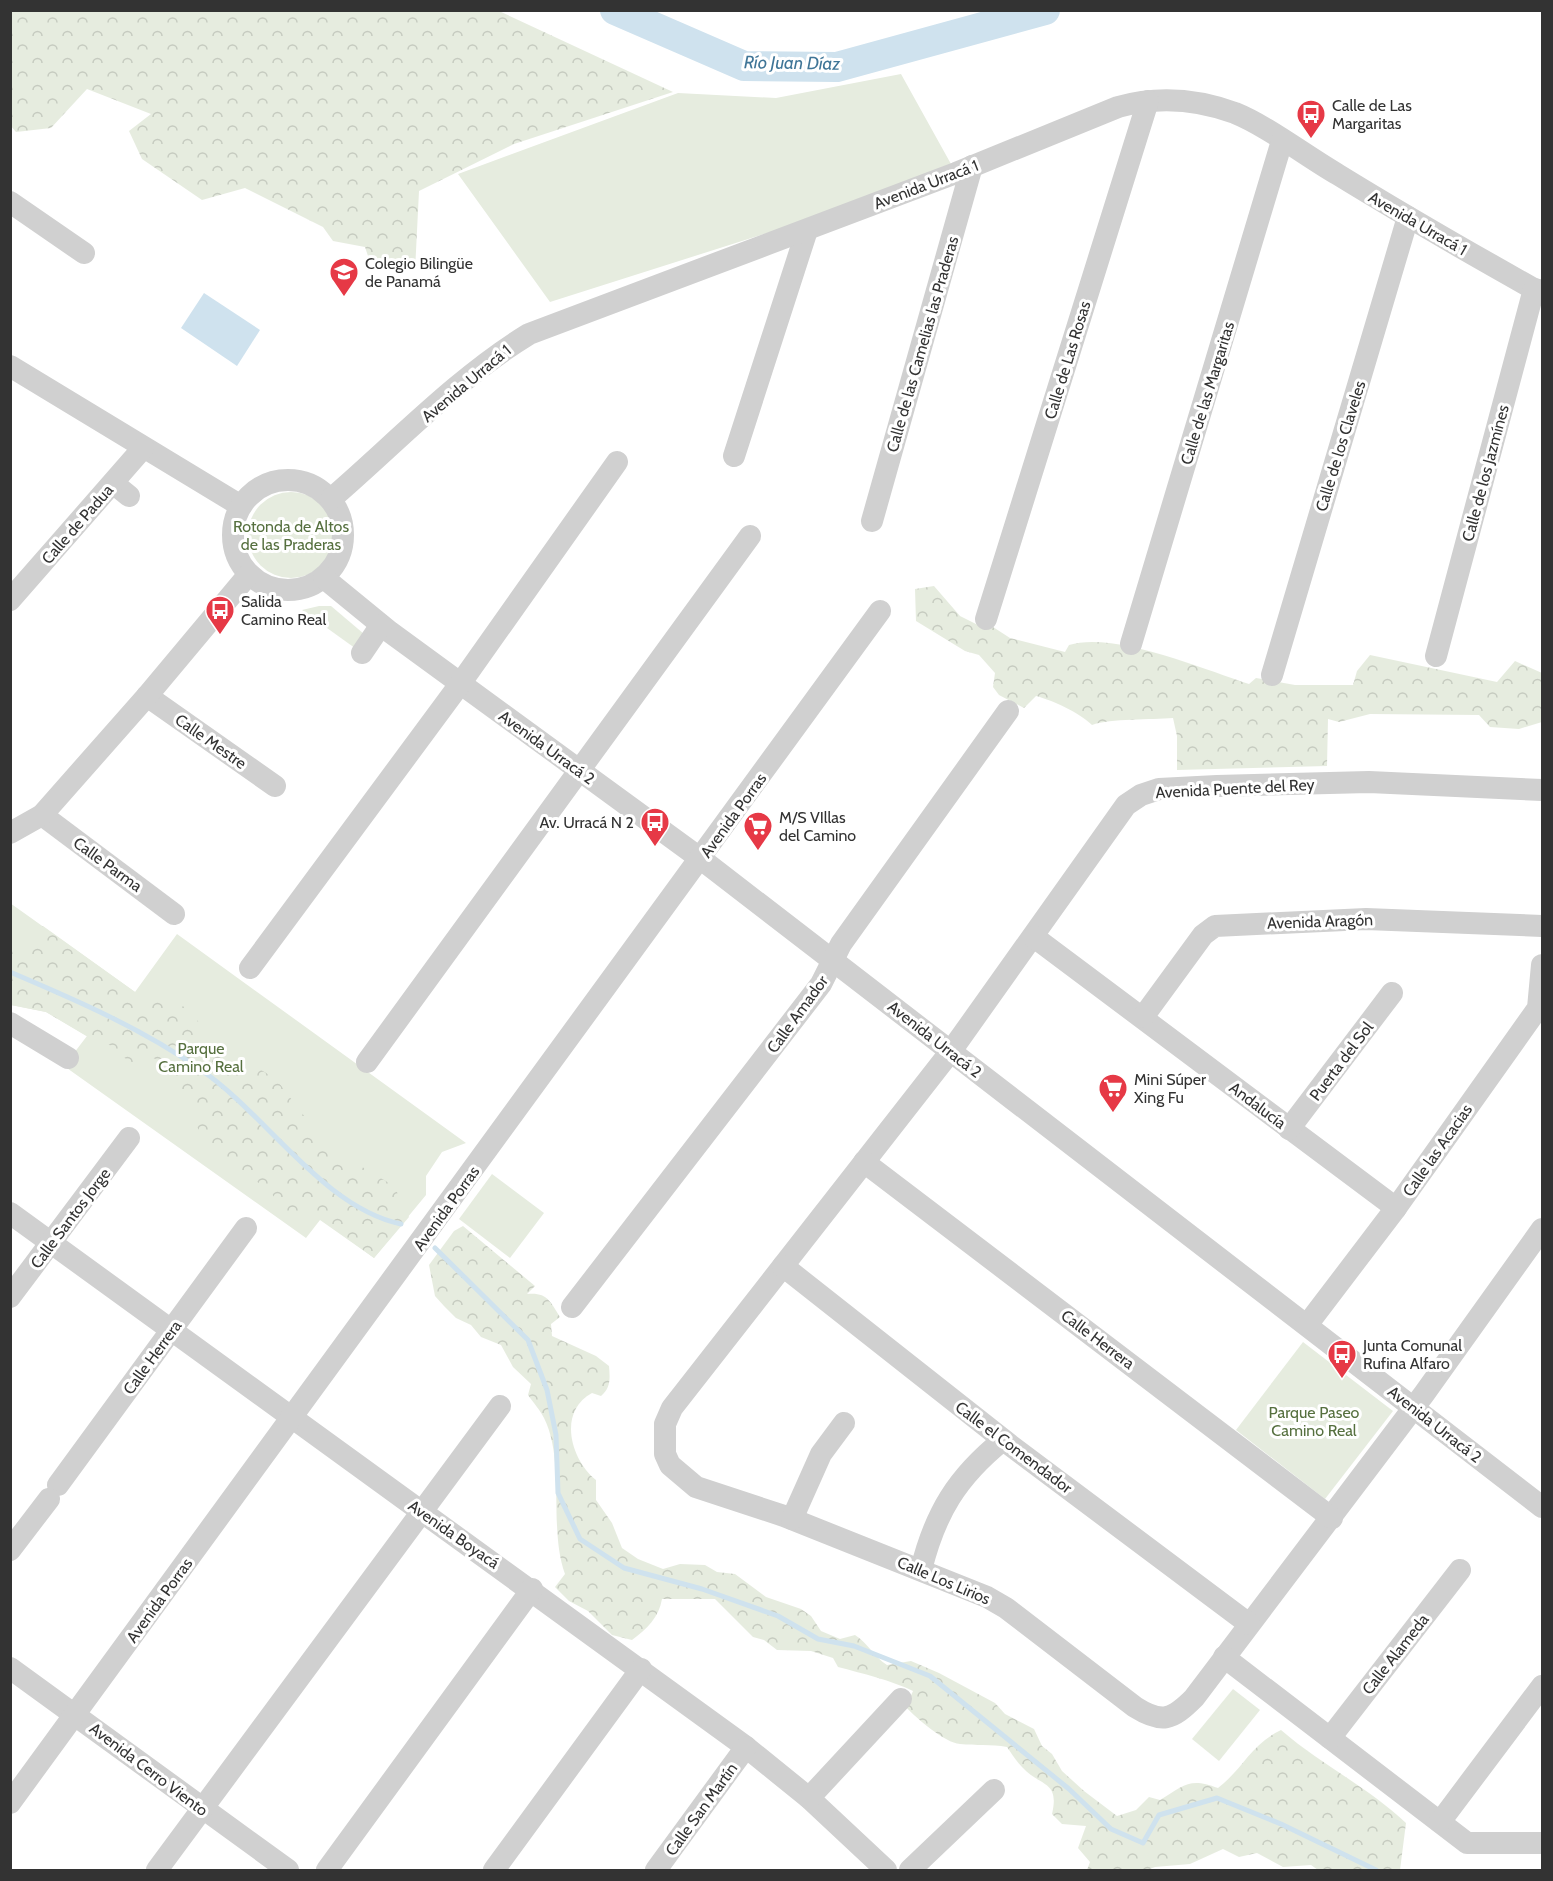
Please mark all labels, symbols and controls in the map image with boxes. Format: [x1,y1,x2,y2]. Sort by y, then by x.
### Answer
water label: Río Juan Díaz [744,51,841,75]
place label: Calle de Las Margaritas [1332,96,1412,133]
bus stop icon: Calle de Las Margaritas [1295,98,1327,140]
street label: Avenida Urracá 1 [871,156,981,213]
street label: Avenida Urracá 1 [1365,188,1470,259]
street label: Calle de las Camelias las Praderas [883,234,963,454]
place label: Colegio Bilingüe de Panamá [365,254,473,291]
school or university icon: Colegio Bilingüe de Panamá [328,256,360,298]
street label: Calle de Las Rosas [1040,298,1095,421]
street label: Calle de las Margaritas [1177,319,1238,467]
street label: Avenida Urracá 1 [418,341,515,426]
street label: Calle de los Claveles [1312,378,1370,514]
street label: Calle de los Jazmínes [1458,402,1513,543]
street label: Calle de Padua [38,480,117,568]
park label: Rotonda de Altos de las Praderas [233,517,349,554]
place label: Salida Camino Real [241,592,327,629]
bus stop icon: Salida Camino Real [204,594,236,636]
street label: Avenida Urracá 2 [495,706,598,788]
street label: Calle Mestre [171,710,250,773]
street label: Avenida Porras [696,769,771,861]
street label: Avenida Puente del Rey [1155,775,1315,802]
bus stop icon: Av. Urracá N 2 [639,806,671,848]
place label: M/S VIllas del Camino [779,808,856,845]
supermarket icon: M/S VIllas del Camino [742,810,774,852]
place label: Av. Urracá N 2 [540,813,634,832]
street label: Calle Parma [70,833,146,896]
street label: Avenida Aragón [1267,910,1373,933]
street label: Calle Amador [763,971,832,1057]
street label: Avenida Urracá 2 [884,997,985,1082]
street label: Puerta del Sol [1306,1018,1377,1104]
park label: Parque Camino Real [158,1039,244,1076]
place label: Mini Súper Xing Fu [1134,1070,1207,1107]
supermarket icon: Mini Súper Xing Fu [1097,1072,1129,1114]
street label: Andalucía [1226,1078,1290,1133]
street label: Calle las Acacias [1399,1100,1476,1200]
street label: Avenida Porras [409,1162,484,1254]
street label: Calle Santos Jorge [26,1164,114,1272]
street label: Calle Herrera [1057,1306,1138,1373]
street label: Calle Herrera [119,1316,186,1398]
place label: Junta Comunal Rufina Alfaro [1362,1336,1462,1373]
bus stop icon: Junta Comunal Rufina Alfaro [1326,1338,1358,1380]
street label: Avenida Urracá 2 [1384,1382,1485,1467]
street label: Calle el Comendador [952,1397,1077,1498]
park label: Parque Paseo Camino Real [1269,1403,1360,1440]
street label: Avenida Boyacá [405,1496,503,1573]
street label: Calle Los Lirios [895,1552,993,1609]
street label: Avenida Porras [122,1554,197,1646]
street label: Calle Alameda [1358,1610,1433,1698]
street label: Avenida Cerro Viento [86,1719,212,1820]
street label: Calle San Martín [661,1759,741,1859]

